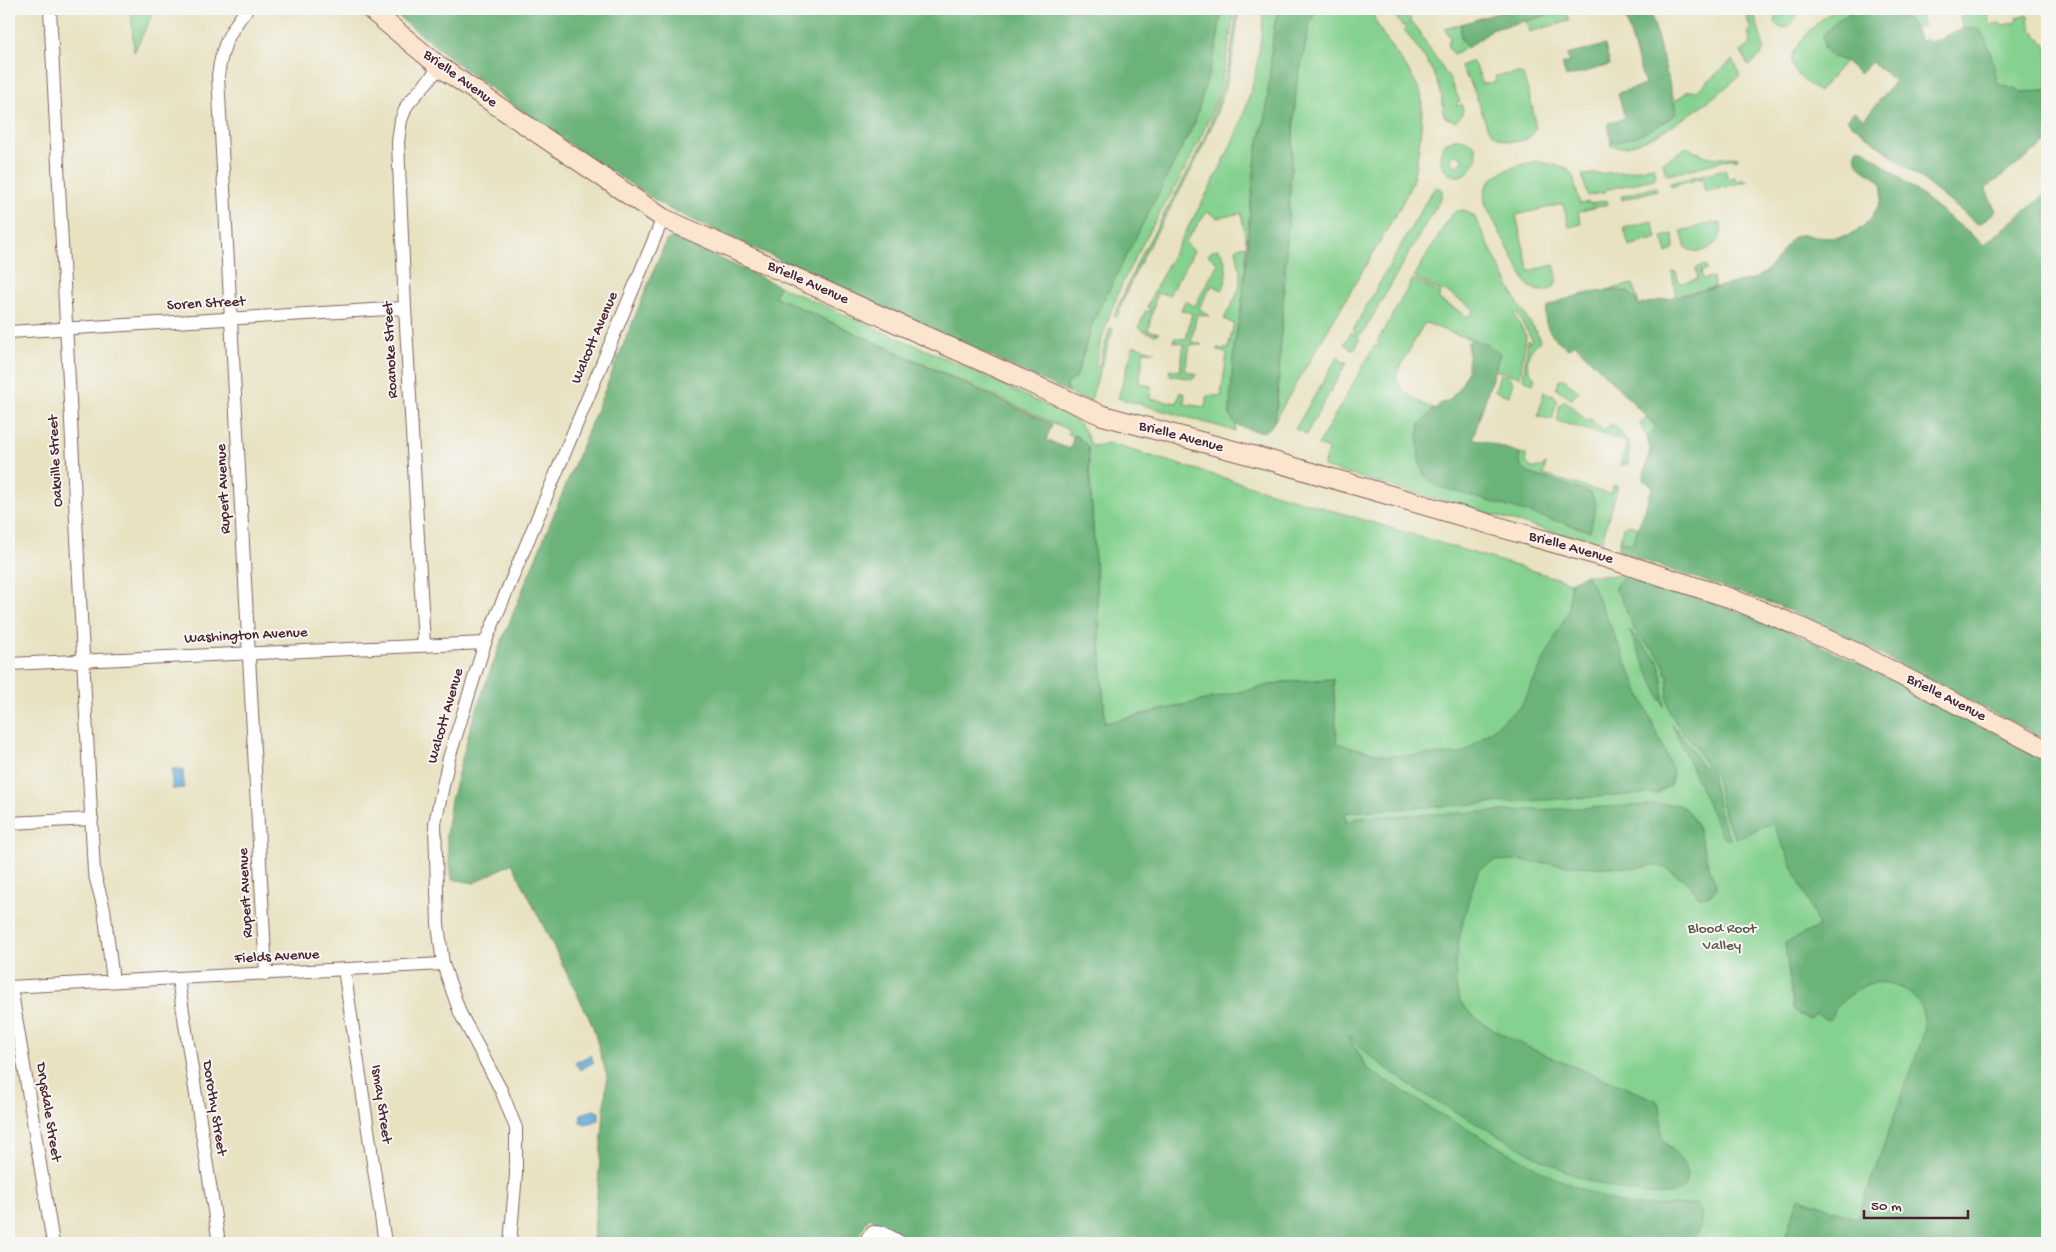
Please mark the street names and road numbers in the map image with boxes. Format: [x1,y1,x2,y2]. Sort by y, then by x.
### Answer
street label: Brielle Avenue [419,46,501,112]
street label: Brielle Avenue [764,257,852,309]
street label: Walcott Avenue [568,289,623,387]
street label: Soren Street [166,293,248,315]
street label: Roanoke Street [379,299,403,399]
street label: Oakville Street [45,413,67,507]
street label: Brielle Avenue [1136,417,1226,457]
street label: Rupert Avenue [213,443,235,534]
street label: Brielle Avenue [1526,527,1616,569]
street label: Washington Avenue [184,624,308,648]
street label: Walcott Avenue [424,666,468,766]
street label: Brielle Avenue [1902,670,1989,726]
street label: Rupert Avenue [235,847,257,938]
street label: Fields Avenue [233,946,320,968]
street label: Dorothy Street [197,1058,231,1159]
street label: Drysdale Street [31,1060,65,1164]
street label: Ismay Street [367,1064,396,1146]

